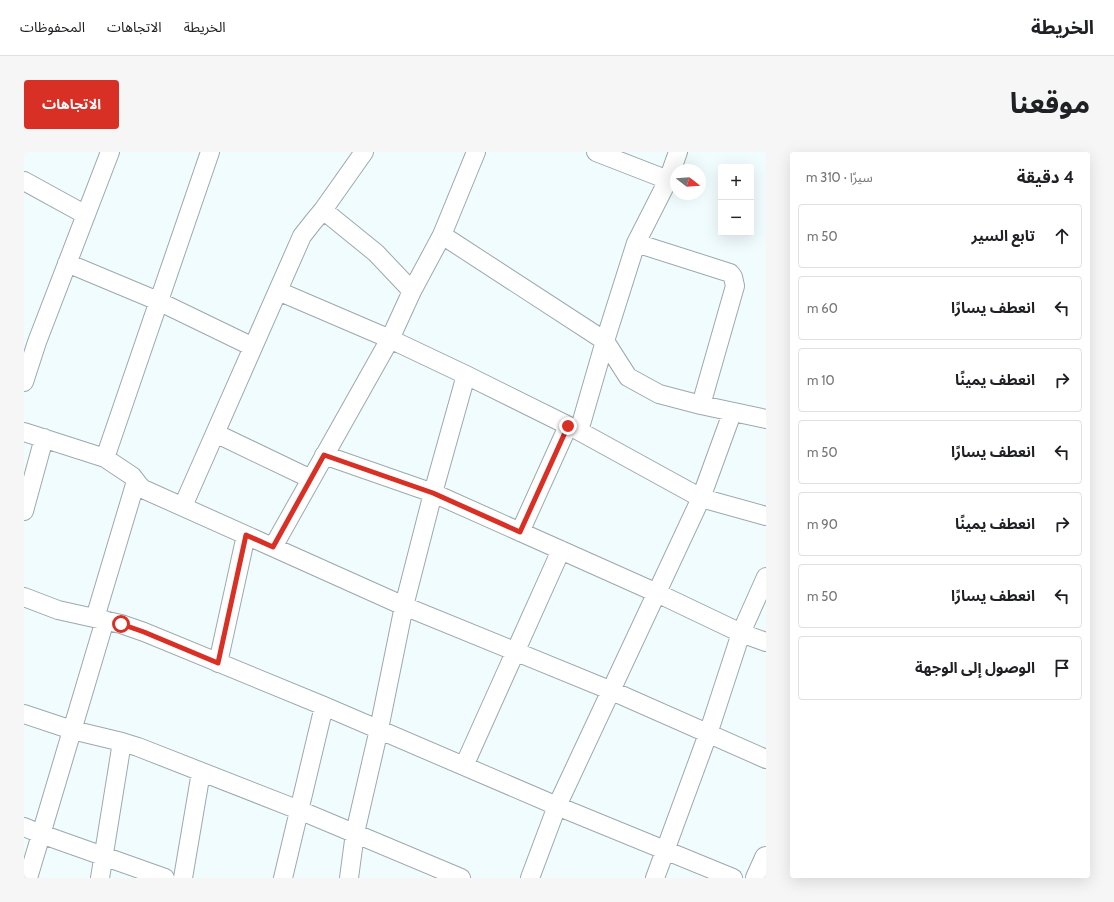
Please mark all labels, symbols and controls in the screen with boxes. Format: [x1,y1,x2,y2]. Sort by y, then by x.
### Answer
text: الخريطة [1031,16,1094,39]
text: المحفوظات [20,18,85,36]
text: الاتجاهات [107,18,162,36]
text: الخريطة [184,18,226,36]
button: الاتجاهات [24,80,119,129]
text: موقعنا [1010,86,1090,120]
north arrow [670,164,706,200]
map controls [718,164,754,236]
button: + [718,164,754,200]
text: 4 دقيقة [1017,167,1074,187]
text: سيرًا · 310 m [806,169,873,185]
button: − [718,200,754,236]
icon: ahead [1051,225,1073,247]
text: تابع السير [971,227,1035,245]
text: 50 m [807,228,837,244]
icon: left [1051,297,1073,319]
text: انعطف يسارًا [951,299,1035,317]
text: 60 m [807,300,838,316]
icon: right [1051,369,1073,391]
text: انعطف يمينًا [955,371,1035,389]
text: 10 m [807,372,835,388]
route end [559,417,577,435]
icon: left [1051,441,1073,463]
text: انعطف يسارًا [951,443,1035,461]
text: 50 m [807,444,837,460]
icon: right [1051,513,1073,535]
text: انعطف يمينًا [955,515,1035,533]
text: 90 m [807,516,838,532]
icon: left [1051,585,1073,607]
text: انعطف يسارًا [951,587,1035,605]
text: 50 m [807,588,837,604]
route start [112,615,130,633]
icon: arrive [1051,657,1073,679]
text: الوصول إلى الوجهة [915,659,1035,677]

